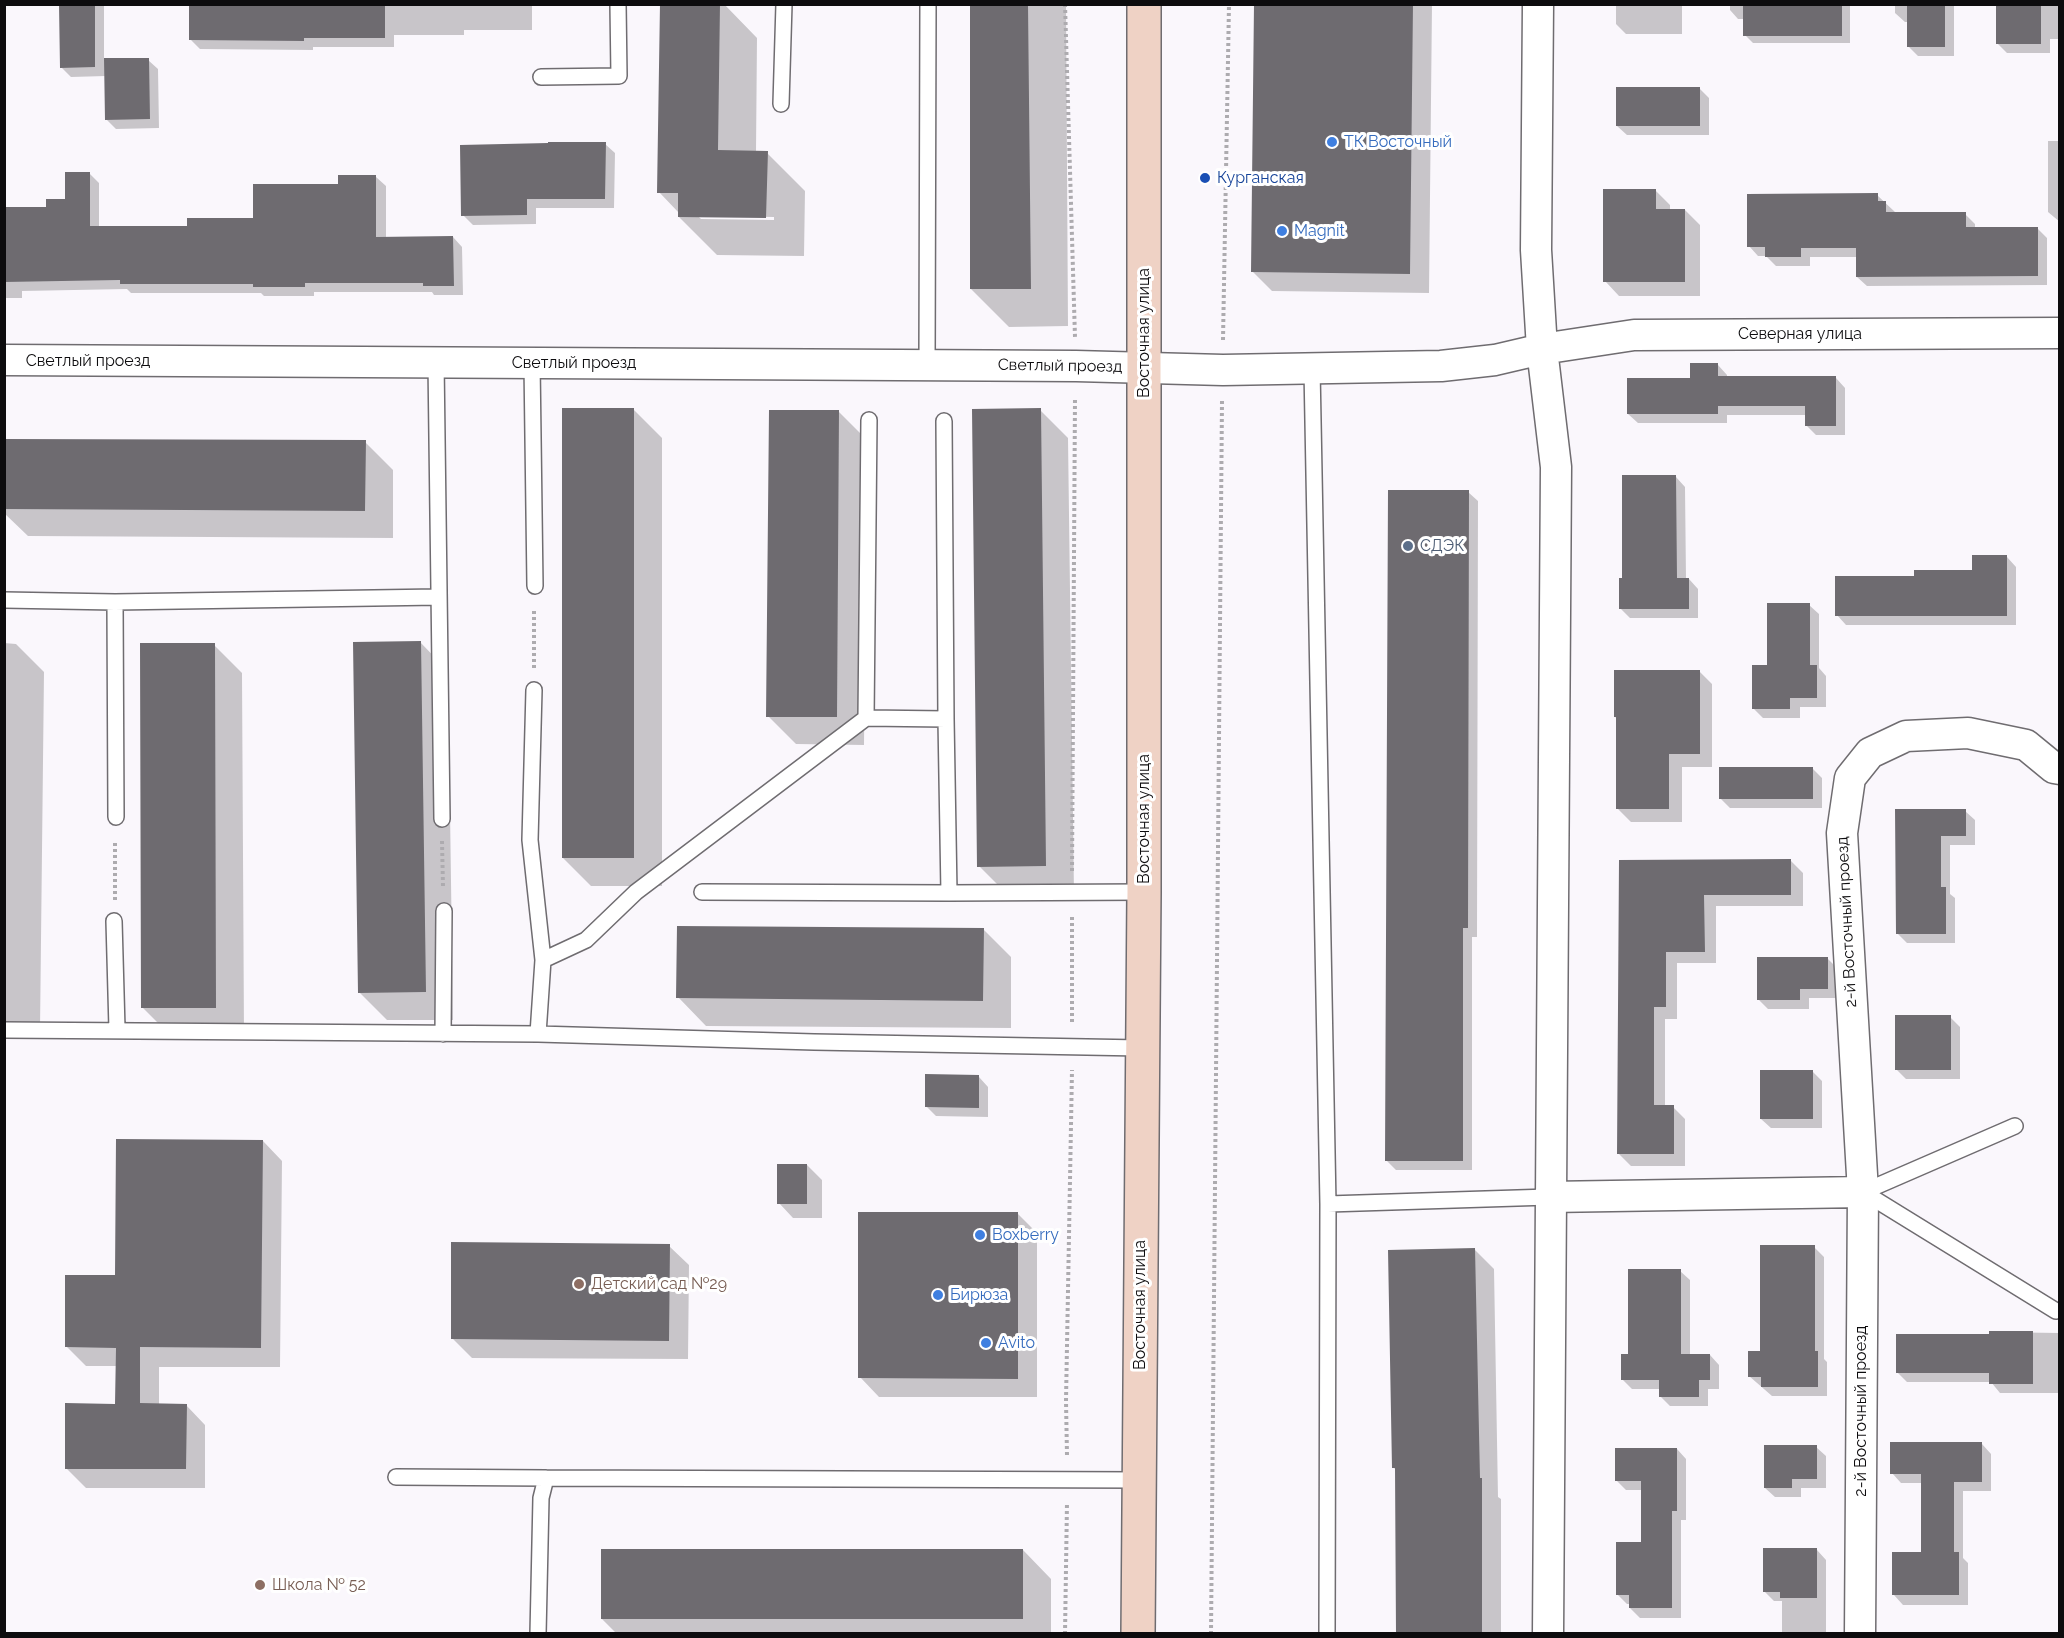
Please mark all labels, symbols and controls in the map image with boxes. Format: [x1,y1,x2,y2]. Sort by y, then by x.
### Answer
place label: ТК Восточный [1344,132,1452,152]
marker: ТК Восточный [1325,135,1339,149]
place label: Курганская [1217,168,1304,188]
marker: Курганская [1198,171,1212,185]
place label: Magnit [1294,221,1345,241]
marker: Magnit [1275,224,1289,238]
street label: Восточная улица [1134,268,1154,398]
street label: Северная улица [1738,324,1862,344]
street label: Светлый проезд [26,351,150,371]
street label: Светлый проезд [512,353,636,373]
street label: Светлый проезд [998,355,1122,377]
place label: СДЭК [1420,536,1464,556]
marker: СДЭК [1401,539,1415,553]
street label: Восточная улица [1134,754,1154,884]
street label: 2-й Восточный проезд [1833,836,1861,1008]
place label: Boxberry [992,1225,1059,1245]
marker: Boxberry [973,1228,987,1242]
street label: Восточная улица [1130,1240,1150,1370]
place label: Детский сад №29 [591,1274,727,1294]
marker: Детский сад №29 [572,1277,586,1291]
place label: Бирюза [950,1285,1008,1305]
marker: Бирюза [931,1288,945,1302]
street label: 2-й Восточный проезд [1851,1325,1871,1497]
place label: Avito [998,1333,1035,1353]
marker: Avito [979,1336,993,1350]
place label: Школа № 52 [272,1575,366,1595]
marker: Школа № 52 [253,1578,267,1592]

